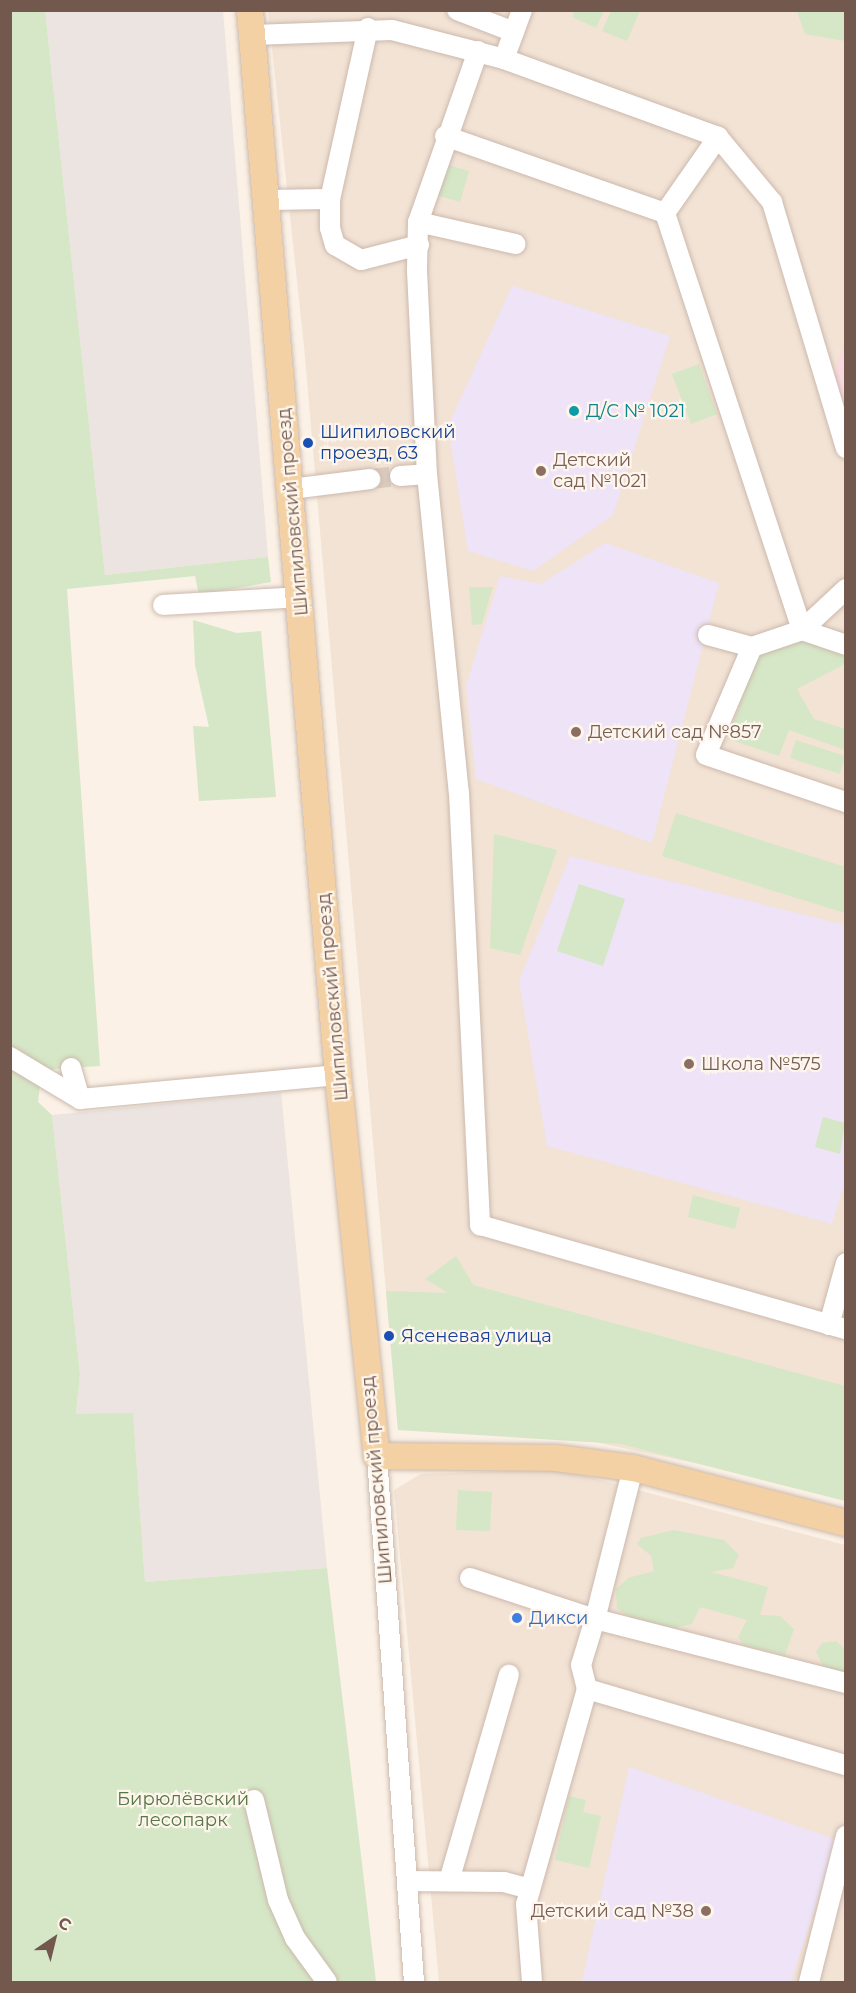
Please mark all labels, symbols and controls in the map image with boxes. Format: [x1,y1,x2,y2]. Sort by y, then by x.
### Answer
place label: Д/C № 1021 [586,400,685,422]
marker: Д/C № 1021 [567,404,581,418]
street label: Шипиловский проезд [273,407,313,617]
place label: Шипиловский проезд, 63 [320,422,456,464]
marker: Шипиловский проезд, 63 [301,436,315,450]
place label: Детский сад №1021 [553,450,647,492]
marker: Детский сад №1021 [534,464,548,478]
place label: Детский сад №857 [588,721,762,743]
marker: Детский сад №857 [569,725,583,739]
street label: Шипиловский проезд [313,892,353,1102]
place label: Школа №575 [701,1053,821,1075]
marker: Школа №575 [682,1057,696,1071]
place label: Ясеневая улица [401,1325,552,1347]
marker: Ясеневая улица [382,1329,396,1343]
street label: Шипиловский проезд [357,1375,397,1585]
place label: Дикси [529,1607,588,1629]
marker: Дикси [510,1611,524,1625]
park label: Бирюлёвский лесопарк [117,1789,249,1832]
place label: Детский сад №38 [531,1900,694,1922]
marker: Детский сад №38 [699,1904,713,1918]
north arrow [24,1909,84,1969]
text: С [54,1913,75,1935]

